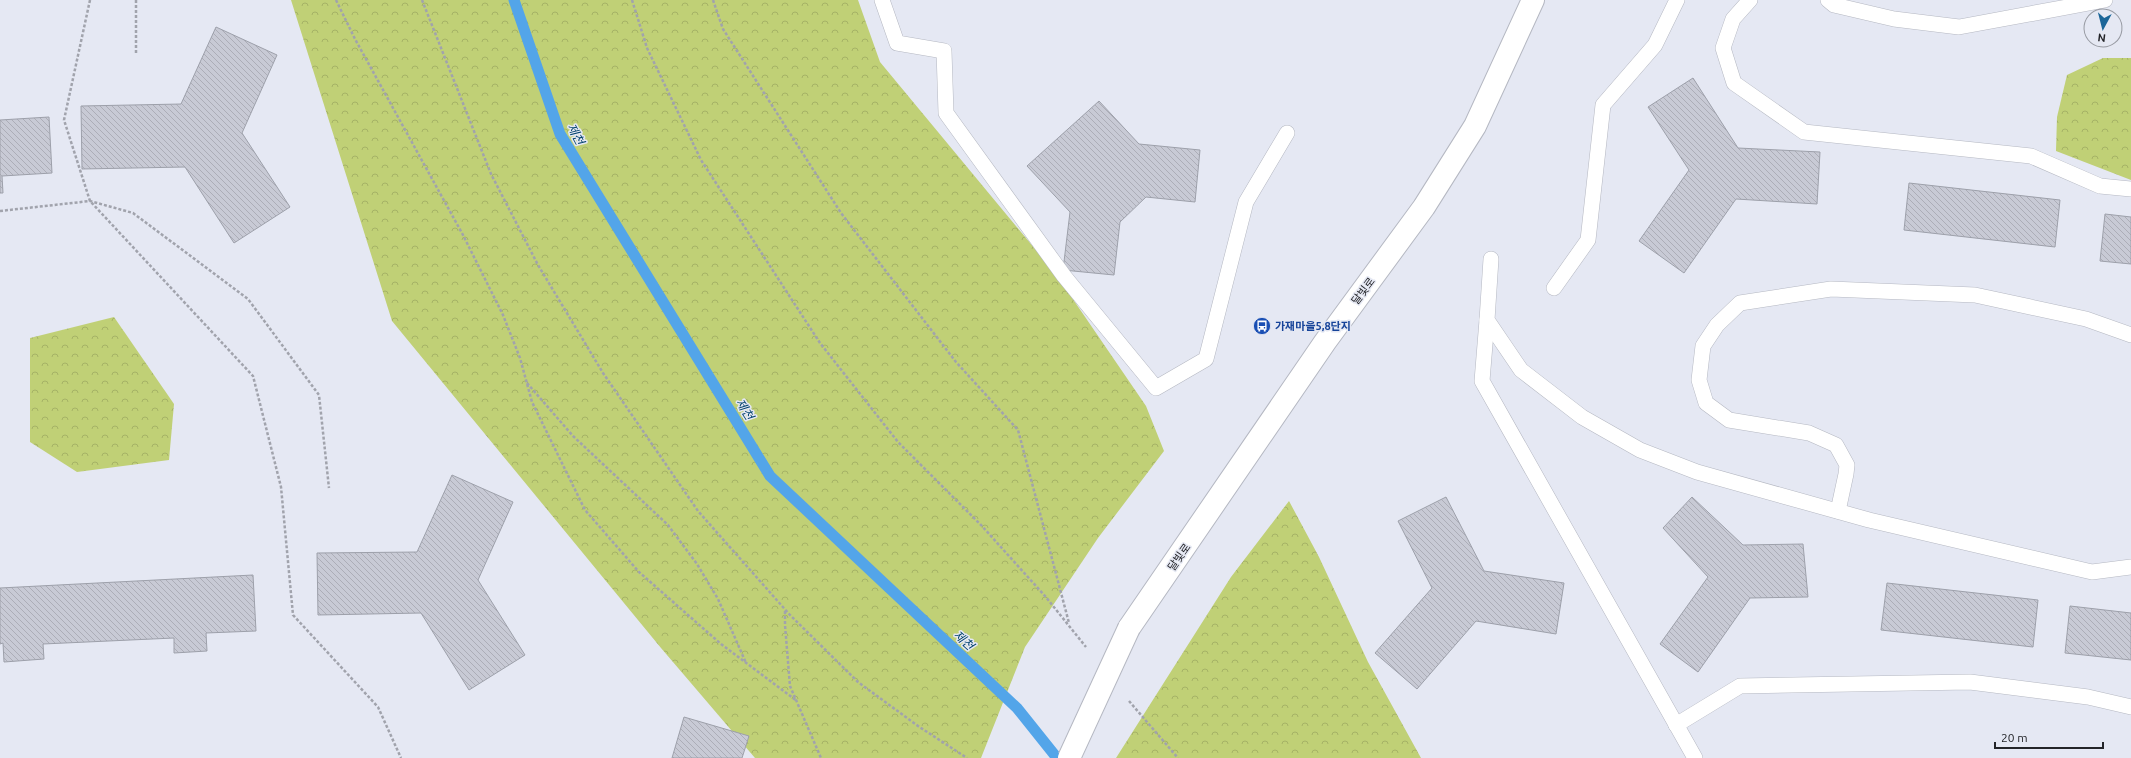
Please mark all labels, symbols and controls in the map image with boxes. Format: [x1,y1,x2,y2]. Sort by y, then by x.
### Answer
north arrow [2083,8,2123,48]
text: N [2097,31,2107,44]
water label: 제천 [565,121,588,149]
street label: 달빛로 [1349,275,1377,307]
bus stop icon: 가재마을5,8단지 [1252,316,1272,336]
place label: 가재마을5,8단지 [1275,320,1351,332]
water label: 제천 [734,396,757,423]
street label: 달빛로 [1165,541,1193,573]
water label: 제천 [951,628,978,654]
scale bar [1995,724,2103,750]
text: 20 m [2001,731,2028,744]

